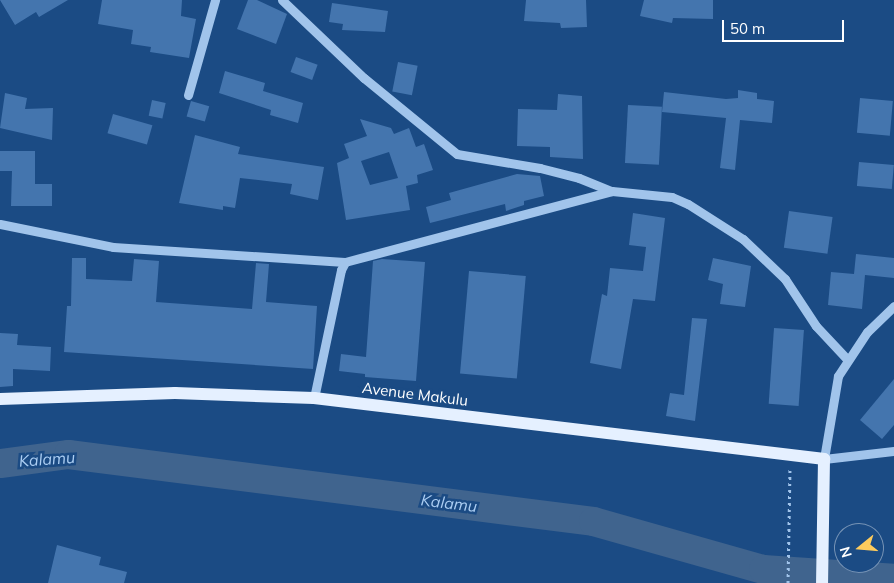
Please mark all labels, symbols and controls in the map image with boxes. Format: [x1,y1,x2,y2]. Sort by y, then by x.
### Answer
scale bar [724,10,846,42]
text: 50 m [730,19,765,38]
street label: Avenue Makulu [361,379,469,409]
water label: Kalamu [18,447,76,471]
water label: Kalamu [420,490,478,516]
north arrow [834,523,884,573]
text: N [835,544,856,560]

